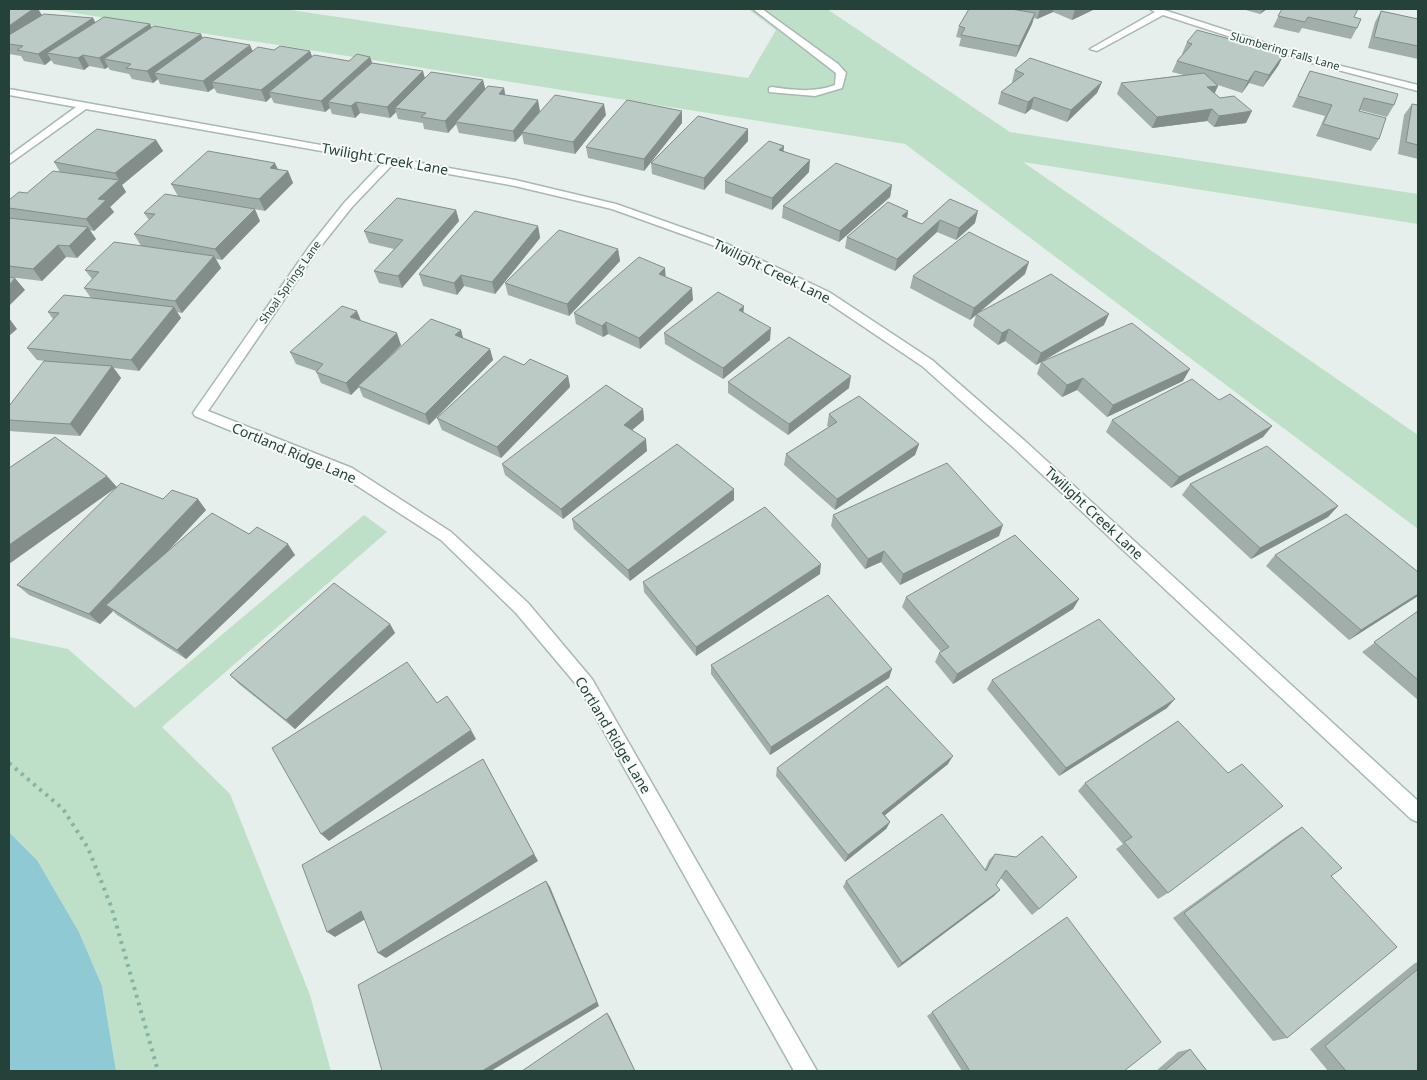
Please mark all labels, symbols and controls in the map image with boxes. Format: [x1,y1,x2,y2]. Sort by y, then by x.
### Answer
street label: Slumbering Falls Lane [1229,28,1342,73]
street label: Twilight Creek Lane [320,138,450,179]
street label: Twilight Creek Lane [710,234,834,307]
street label: Shoal Springs Lane [255,237,324,326]
street label: Cortland Ridge Lane [229,418,359,487]
street label: Twilight Creek Lane [1041,462,1148,563]
street label: Cortland Ridge Lane [571,673,656,797]

